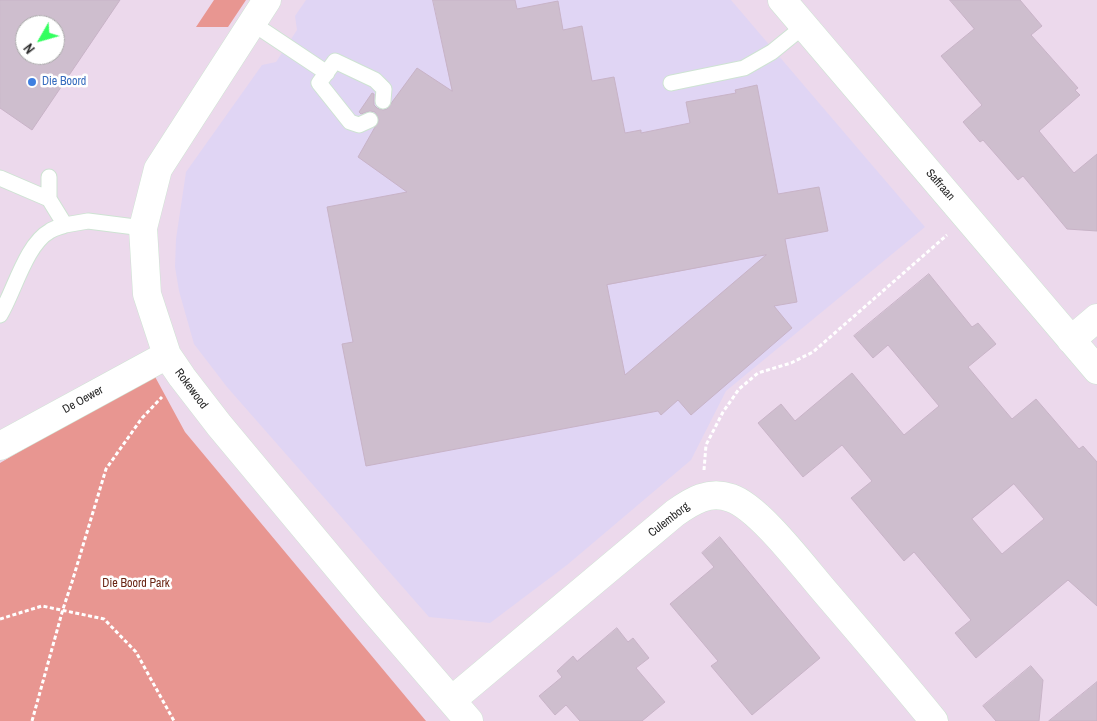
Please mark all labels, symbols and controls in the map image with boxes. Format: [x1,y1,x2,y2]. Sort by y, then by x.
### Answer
north arrow [15,15,65,65]
text: N [19,40,39,57]
place label: Die Boord [42,75,86,89]
marker: Die Boord [26,76,38,88]
street label: Saffraan [922,166,958,204]
street label: Rokewood [171,366,211,412]
street label: De Oewer [60,383,106,417]
street label: Culemborg [646,500,692,540]
park label: Die Boord Park [102,577,170,591]

